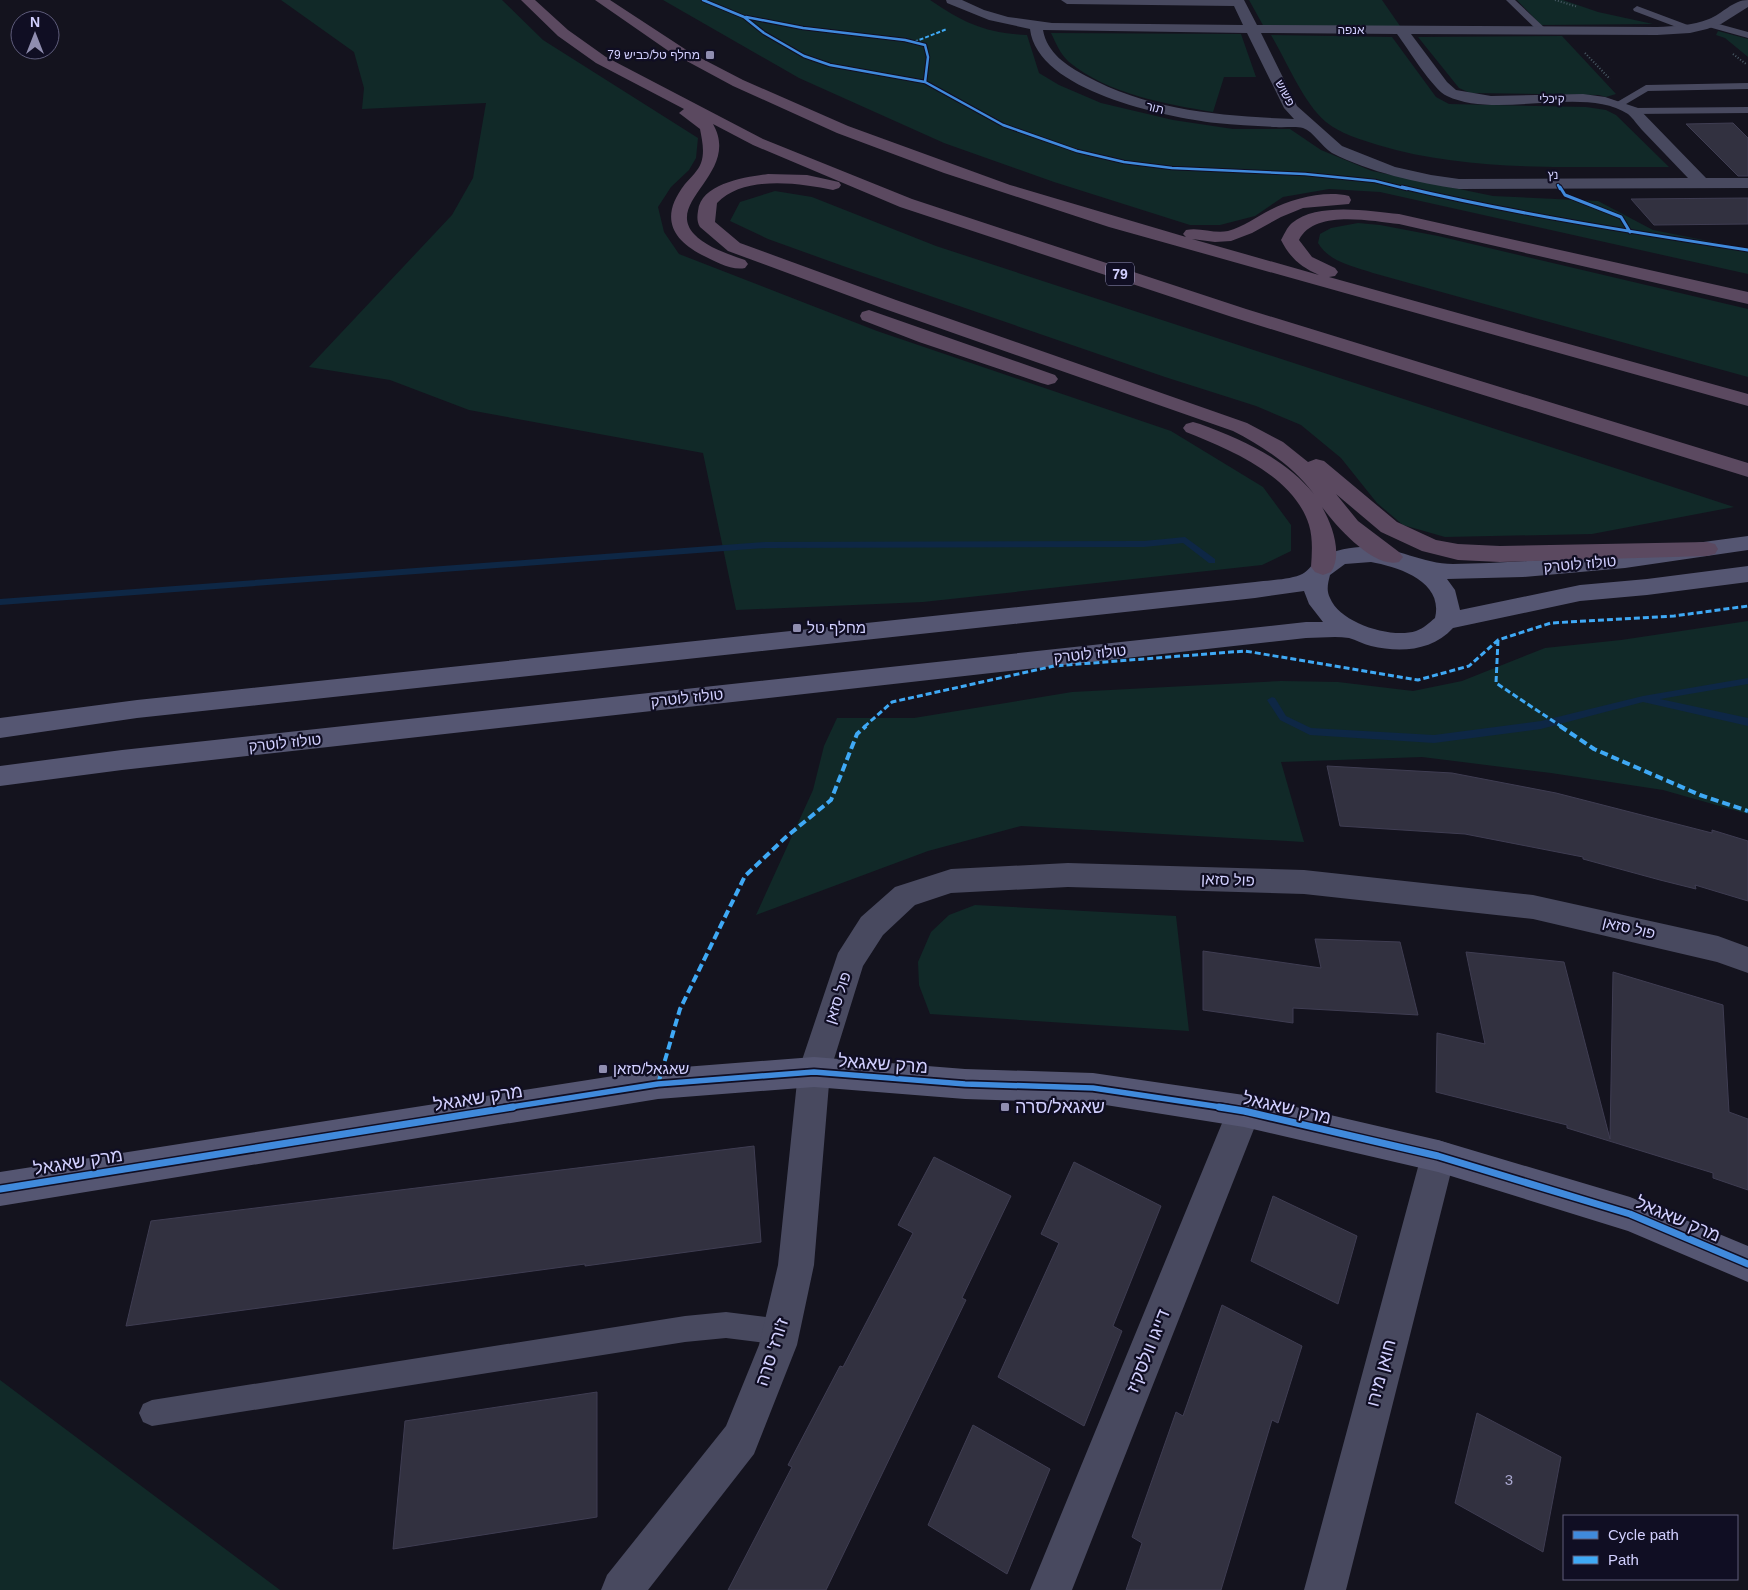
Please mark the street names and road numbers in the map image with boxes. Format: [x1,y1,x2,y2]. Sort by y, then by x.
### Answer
street label: אנפה [1337,23,1365,37]
street label: פשוש [1272,77,1298,109]
street label: קיכלי [1539,92,1565,106]
street label: תור [1145,99,1165,117]
street label: נץ [1548,168,1558,182]
road number: 79 [1106,262,1134,286]
street label: טולוז לוטרק [1543,552,1617,575]
street label: טולוז לוטרק [1053,641,1127,666]
street label: טולוז לוטרק [650,685,724,710]
street label: טולוז לוטרק [248,730,322,755]
street label: פול סזאן [1201,870,1255,889]
street label: פול סזאן [1601,913,1657,942]
street label: פול סזאן [821,970,854,1026]
street label: מרק שאגאל [837,1051,929,1077]
street label: מרק שאגאל [432,1081,524,1115]
street label: מרק שאגאל [1241,1088,1333,1128]
street label: מרק שאגאל [32,1145,124,1179]
street label: מרק שאגאל [1633,1192,1723,1246]
street label: דייגו וולסקיז [1122,1307,1174,1395]
street label: ז'ורז' סרה [752,1315,792,1389]
street label: חואן מירו [1362,1337,1400,1409]

